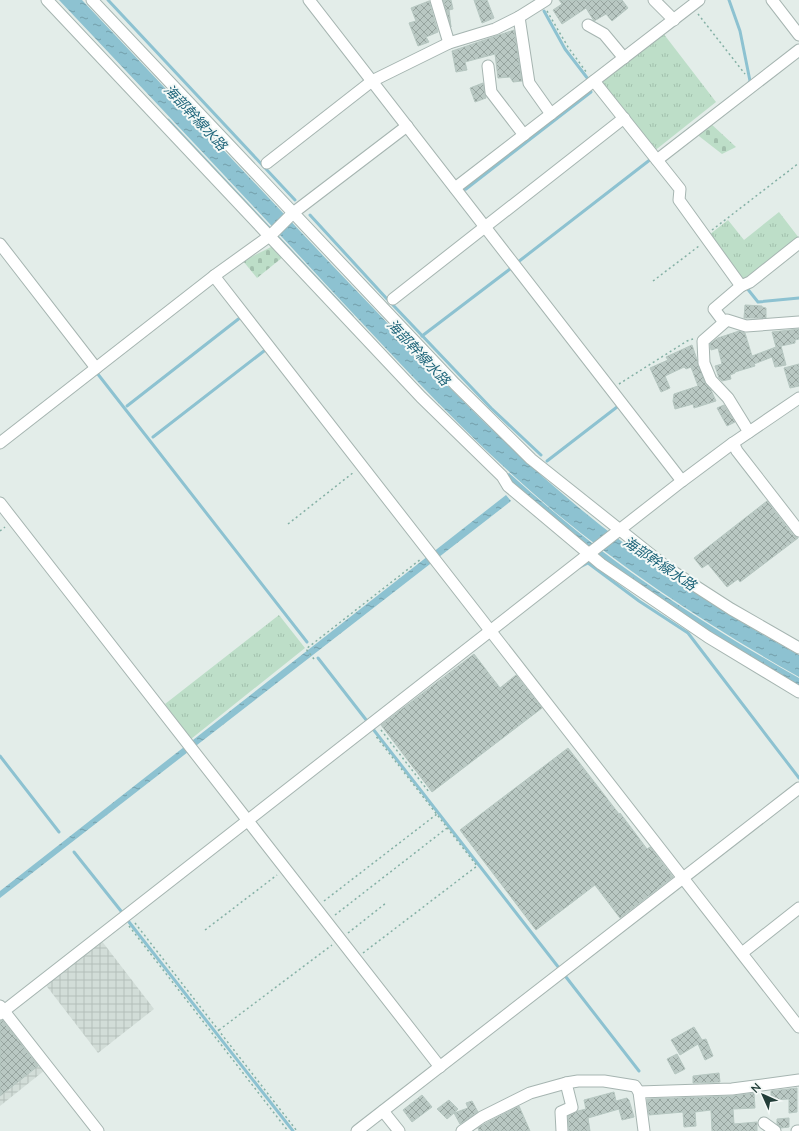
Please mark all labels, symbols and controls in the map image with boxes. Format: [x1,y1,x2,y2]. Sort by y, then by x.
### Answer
water label: 海部幹線水路 [161,80,232,154]
water label: 海部幹線水路 [384,315,455,389]
water label: 海部幹線水路 [620,532,700,594]
north arrow [743,1075,783,1115]
text: N [748,1080,763,1095]

